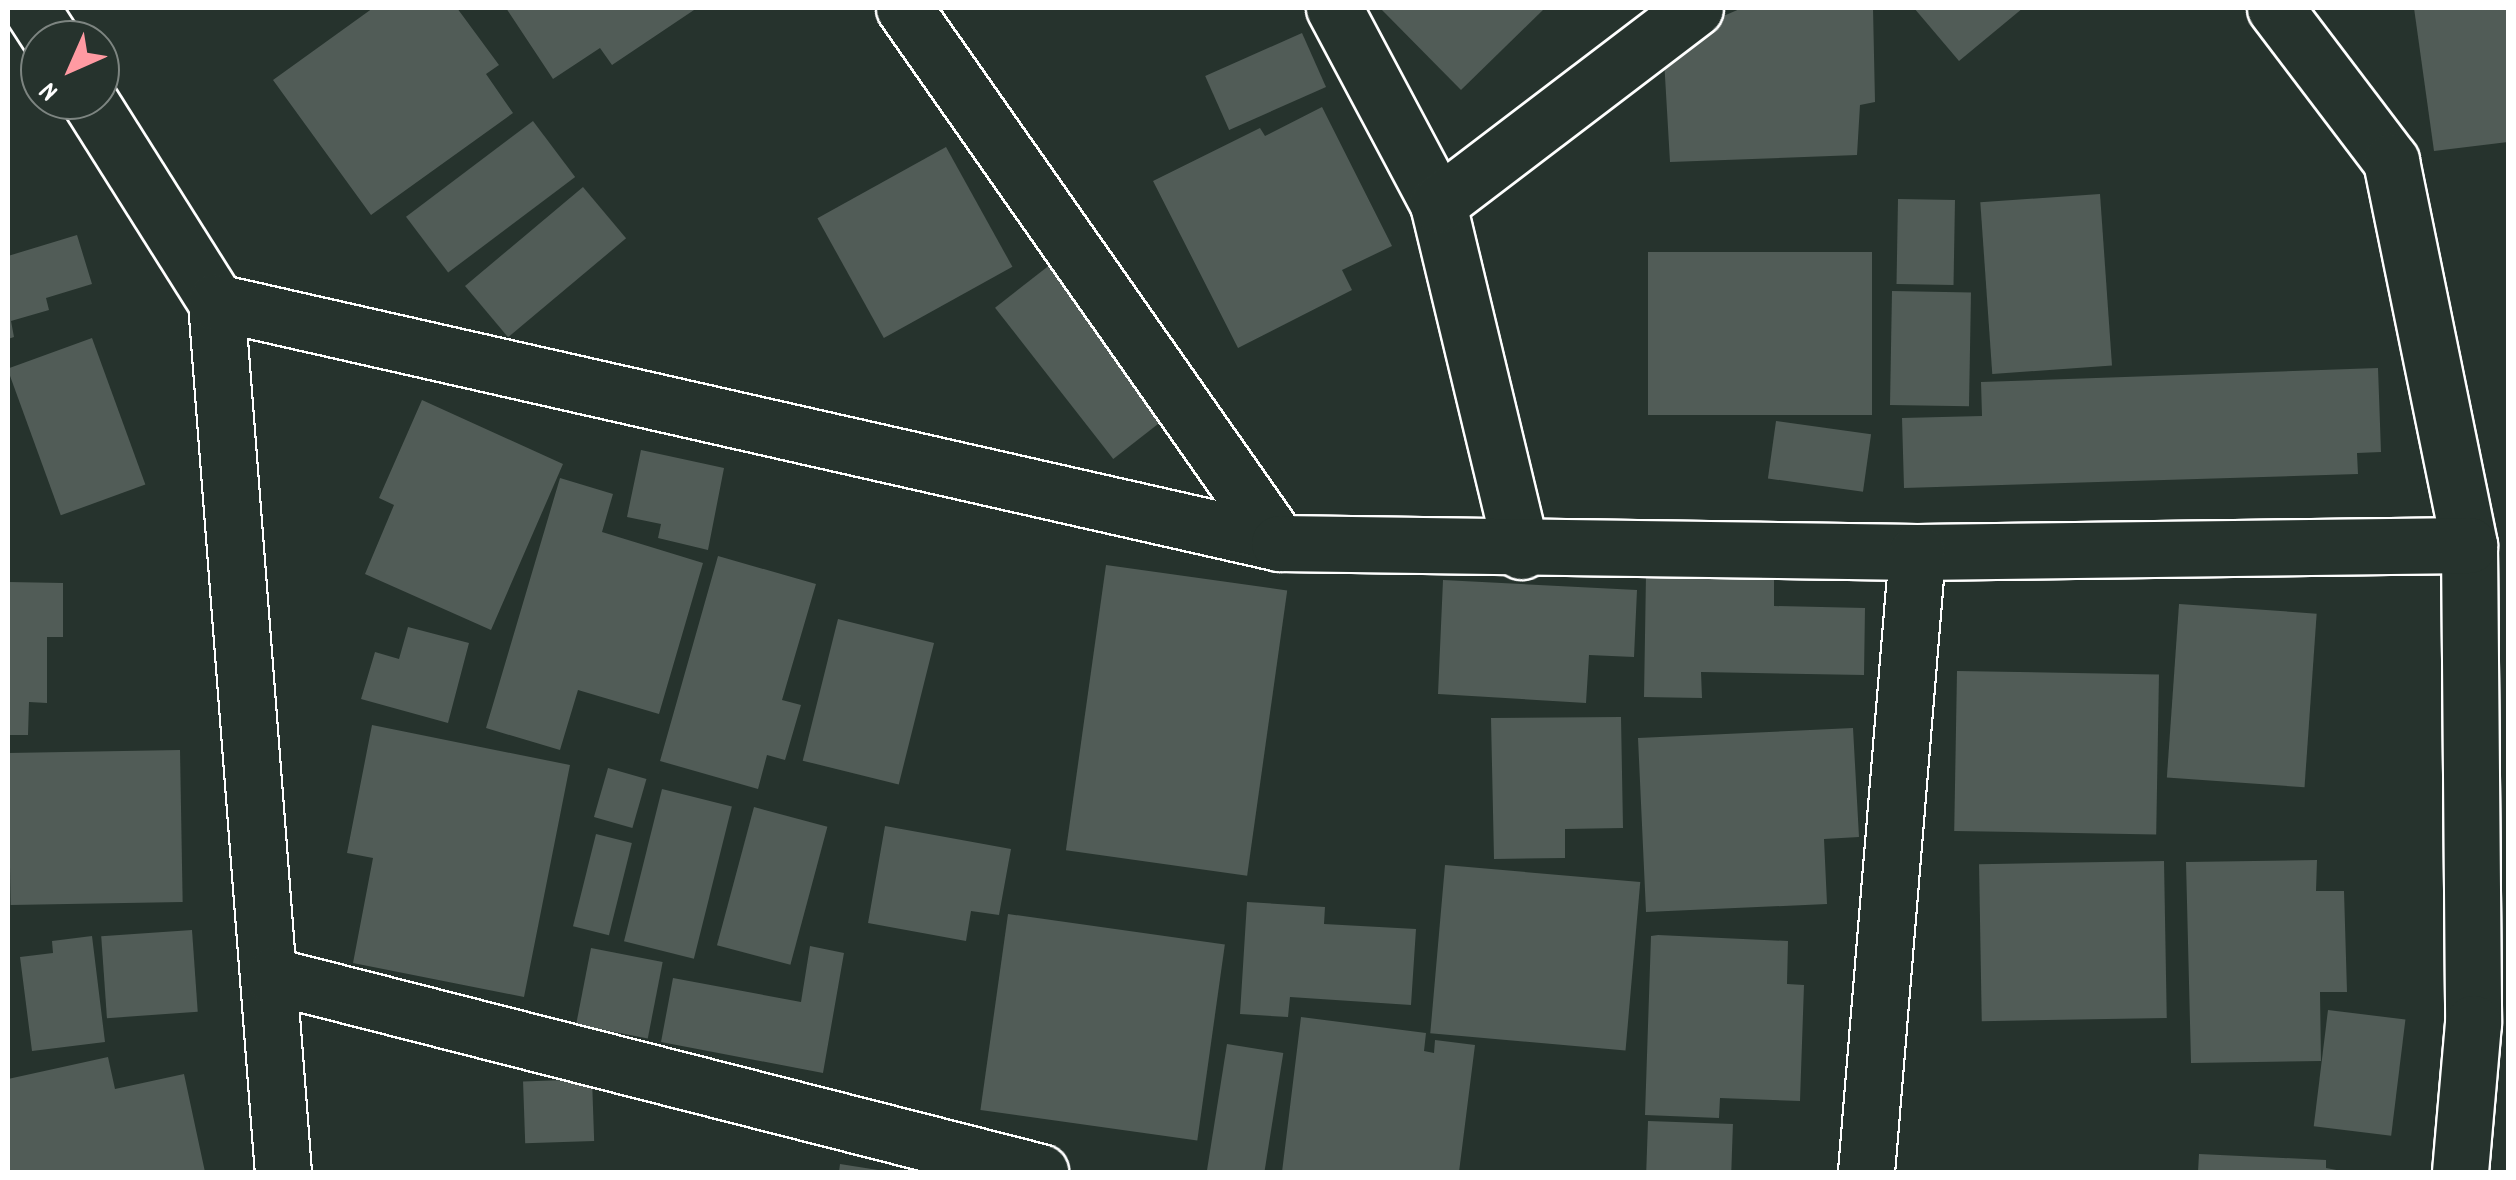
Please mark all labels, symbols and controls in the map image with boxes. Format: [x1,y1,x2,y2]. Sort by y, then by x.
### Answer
north arrow [20,20,120,120]
text: N [31,71,69,109]

